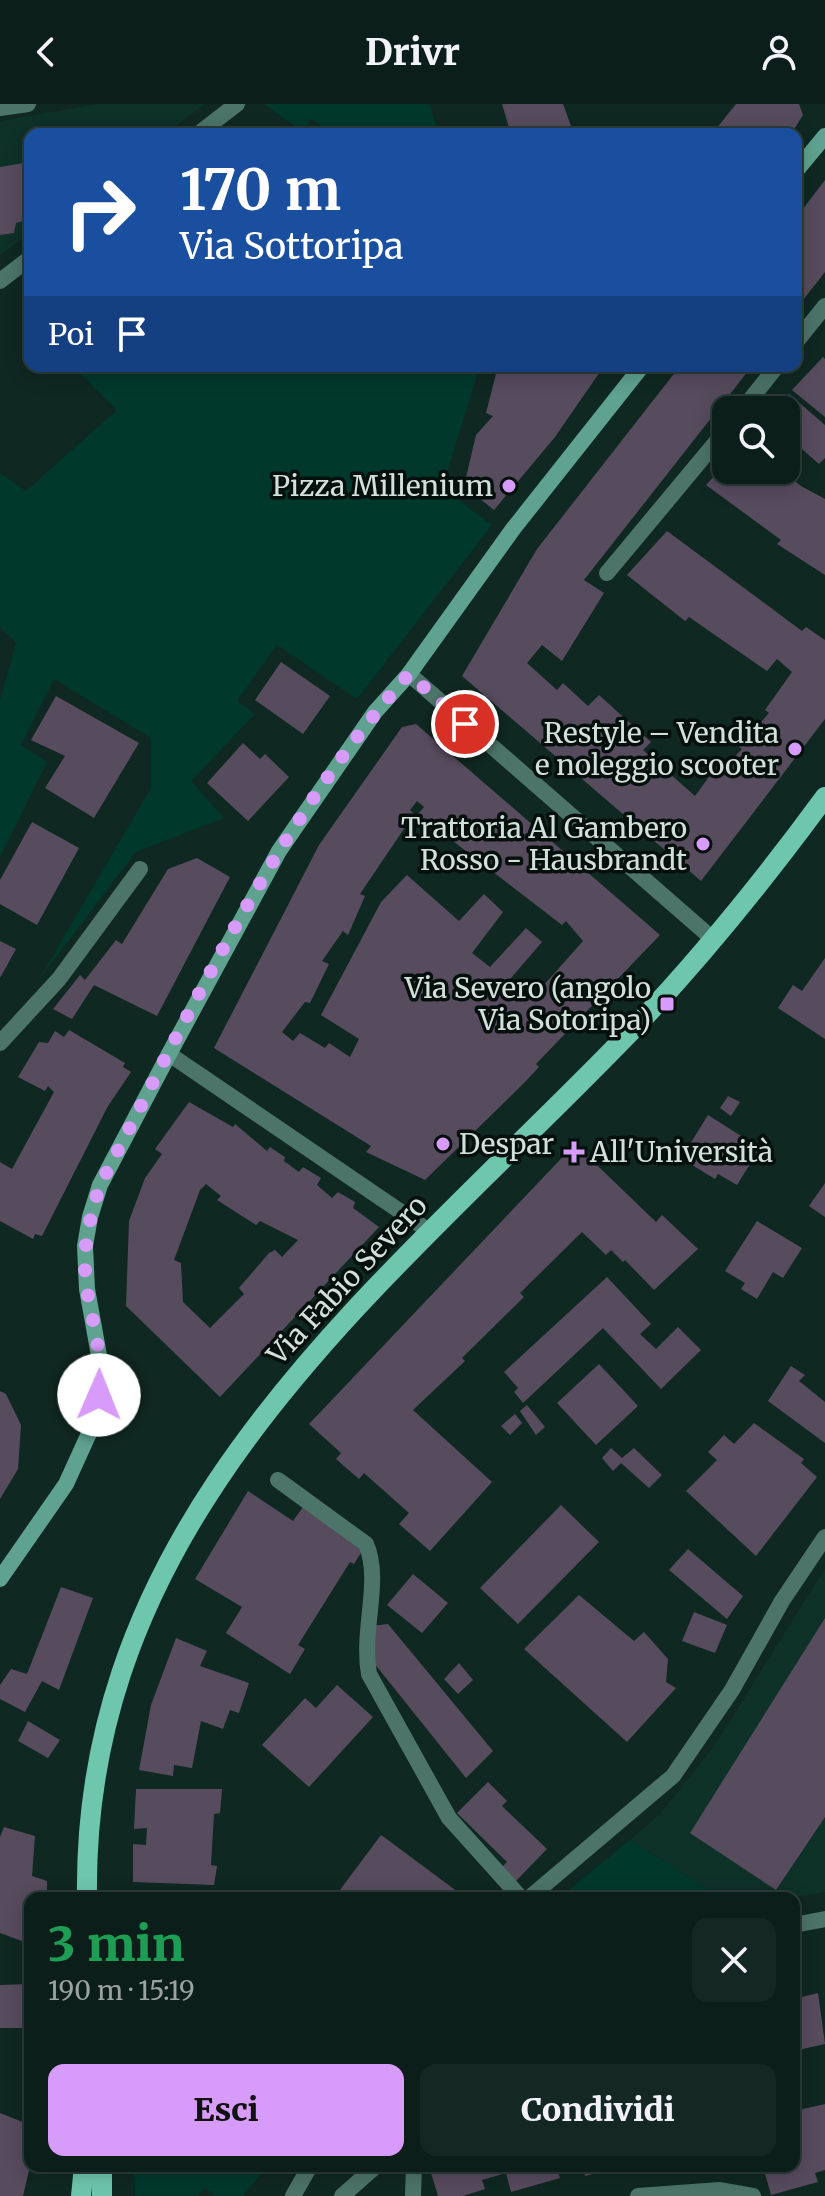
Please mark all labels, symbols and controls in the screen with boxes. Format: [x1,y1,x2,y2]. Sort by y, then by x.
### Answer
icon: back [24,30,68,74]
text: Drivr [365,30,460,75]
icon: person [757,30,801,74]
text: 170 m [180,155,341,225]
icon: right [48,160,152,264]
text: Via Sottoripa [180,224,404,269]
icon: arrive [110,312,154,356]
text: Poi [48,315,94,353]
map controls [712,396,800,484]
button: search [712,396,800,484]
place label: Pizza Millenium [272,468,493,504]
marker: Pizza Millenium [500,477,518,495]
pin [431,690,499,758]
icon: arrive [443,702,487,746]
place label: Restyle – Vendita e noleggio scooter [535,715,779,783]
marker: Restyle – Vendita e noleggio scooter [786,740,804,758]
place label: Trattoria Al Gambero Rosso - Hausbrandt [401,810,687,878]
marker: Trattoria Al Gambero Rosso - Hausbrandt [694,835,712,853]
place label: Via Severo (angolo Via Sotoripa) [404,970,651,1038]
marker: Via Severo (angolo Via Sotoripa) [658,995,676,1013]
place label: Despar [459,1126,554,1162]
place label: All'Università [589,1134,773,1170]
marker: Despar [434,1135,452,1153]
marker: All'Università [565,1143,583,1161]
street label: Via Fabio Severo [259,1188,435,1373]
position arrow [57,1353,141,1437]
text: 3 min [48,1914,185,1974]
button: close [692,1918,776,2002]
text: 190 m · 15:19 [48,1974,195,2007]
button: Esci [48,2064,404,2156]
button: Condividi [420,2064,776,2156]

